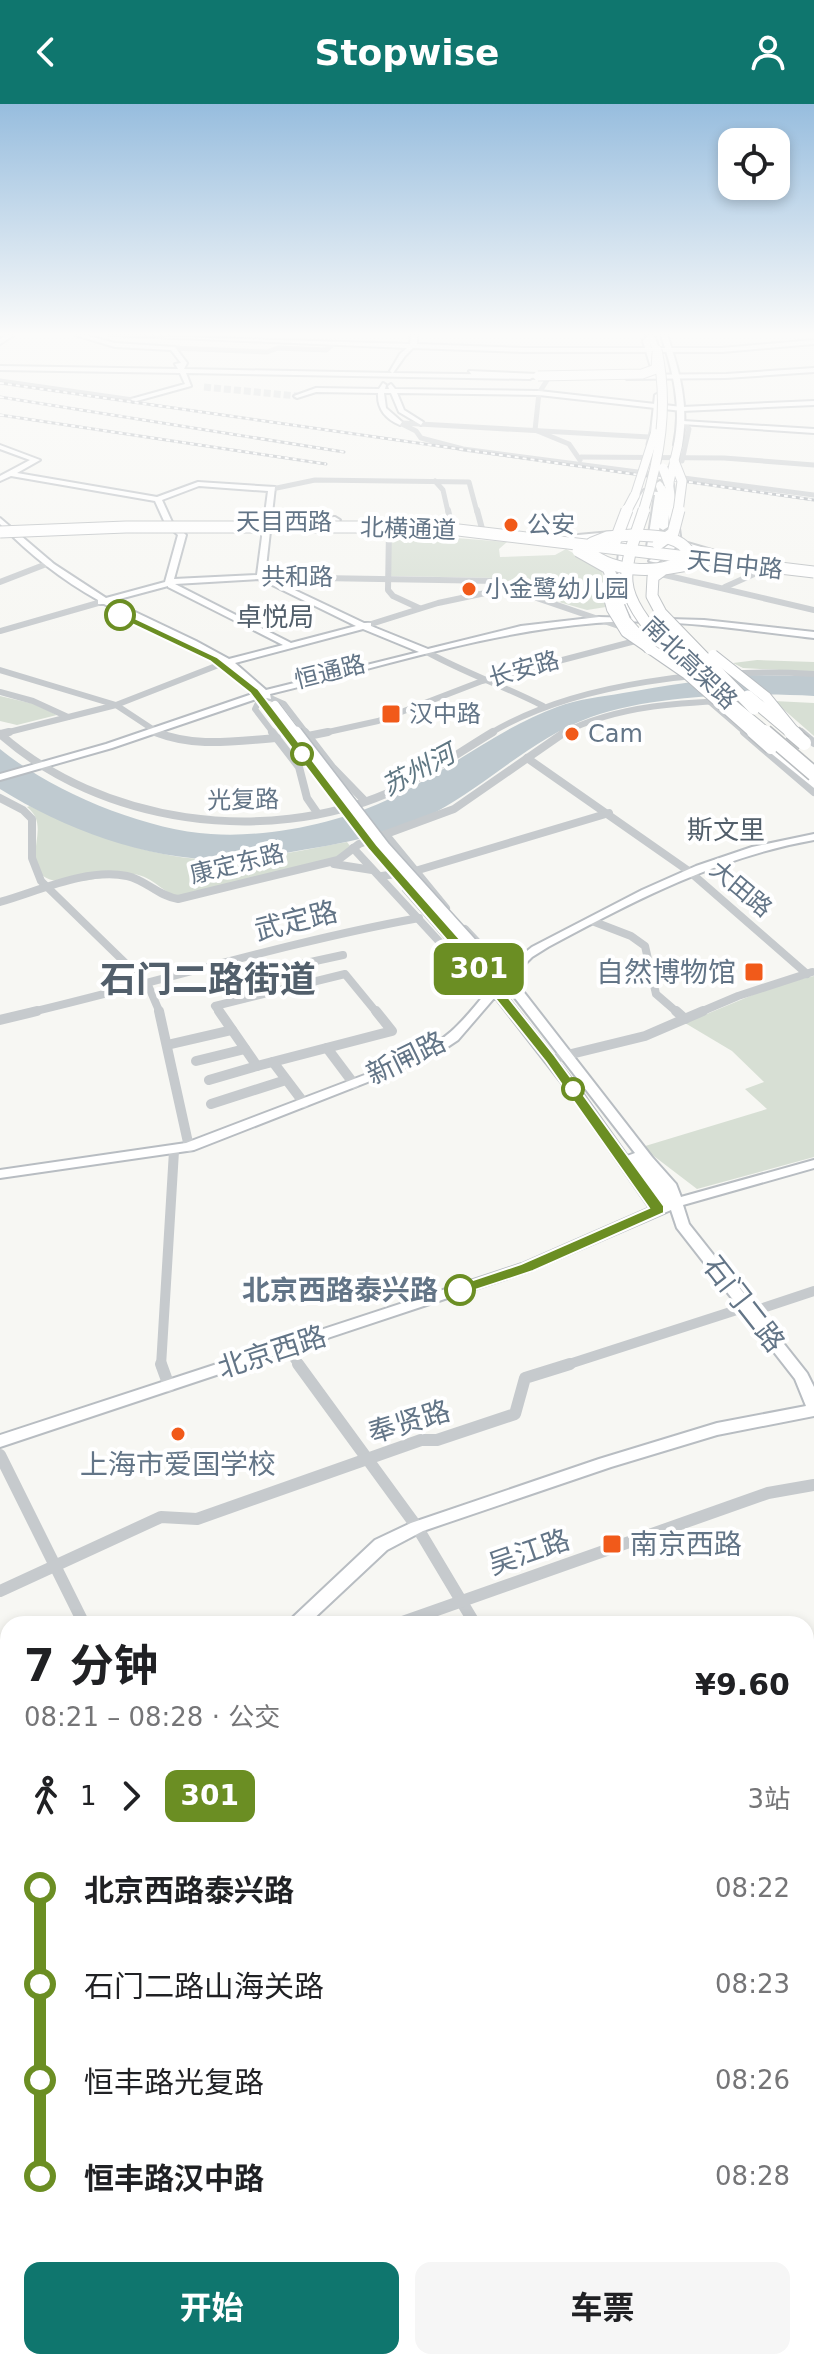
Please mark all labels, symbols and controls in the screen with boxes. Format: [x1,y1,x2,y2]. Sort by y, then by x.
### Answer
icon: back [24,30,68,74]
icon: person [746,30,790,74]
text: Stopwise [314,32,500,73]
map controls [718,128,790,200]
button: locate [718,128,790,200]
street label: 天目西路 [236,508,332,536]
place label: 公安 [527,511,575,539]
street label: 北横通道 [360,513,456,545]
marker: 公安 [502,516,520,534]
street label: 天目中路 [686,546,784,584]
street label: 共和路 [261,563,333,591]
place label: 小金鹭幼儿园 [485,575,629,603]
marker: 小金鹭幼儿园 [460,580,478,598]
unlabelled marker [105,600,135,630]
district label: 卓悦局 [236,602,314,632]
street label: 南北高架路 [637,611,743,715]
street label: 长安路 [486,646,562,692]
street label: 恒通路 [292,650,368,694]
place label: 汉中路 [409,700,481,728]
marker: 汉中路 [380,703,402,725]
place label: Cam [588,720,643,748]
marker: Cam [563,725,581,743]
water label: 苏州河 [377,736,464,802]
unlabelled marker [291,743,313,765]
street label: 光复路 [207,785,279,815]
district label: 斯文里 [687,815,765,845]
street label: 康定东路 [187,839,287,889]
street label: 大田路 [704,855,778,923]
street label: 武定路 [251,895,341,947]
line badge: 301 [433,943,525,995]
text: 301 [450,952,508,985]
place label: 自然博物馆 [596,956,736,989]
district label: 石门二路街道 [100,959,316,1000]
marker: 自然博物馆 [743,961,765,983]
street label: 新闸路 [361,1025,451,1091]
unlabelled marker [562,1078,584,1100]
street label: 石门二路 [697,1250,791,1358]
place label: 北京西路泰兴路 [242,1274,438,1307]
marker: 北京西路泰兴路 [445,1275,475,1305]
street label: 北京西路 [214,1319,330,1385]
street label: 奉贤路 [364,1394,454,1450]
marker: 上海市爱国学校 [169,1425,187,1443]
place label: 上海市爱国学校 [80,1448,276,1481]
street label: 吴江路 [484,1523,574,1581]
place label: 南京西路 [630,1528,742,1561]
marker: 南京西路 [601,1533,623,1555]
text: 7 分钟 [24,1640,158,1691]
text: ¥9.60 [695,1667,790,1702]
text: 08:21 – 08:28 · 公交 [24,1702,280,1732]
icon: walk [24,1774,68,1818]
icon: forward [109,1774,153,1818]
text: 301 [181,1779,239,1812]
text: 1 [80,1781,97,1811]
text: 3站 [747,1784,790,1814]
text: 北京西路泰兴路 [84,1873,294,1908]
text: 08:22 [715,1873,790,1903]
text: 石门二路山海关路 [84,1969,324,2004]
text: 08:23 [715,1969,790,1999]
text: 恒丰路光复路 [84,2065,264,2100]
text: 08:26 [715,2065,790,2095]
text: 恒丰路汉中路 [84,2161,264,2196]
text: 08:28 [715,2161,790,2191]
button: 开始 [24,2262,399,2354]
button: 车票 [415,2262,790,2354]

